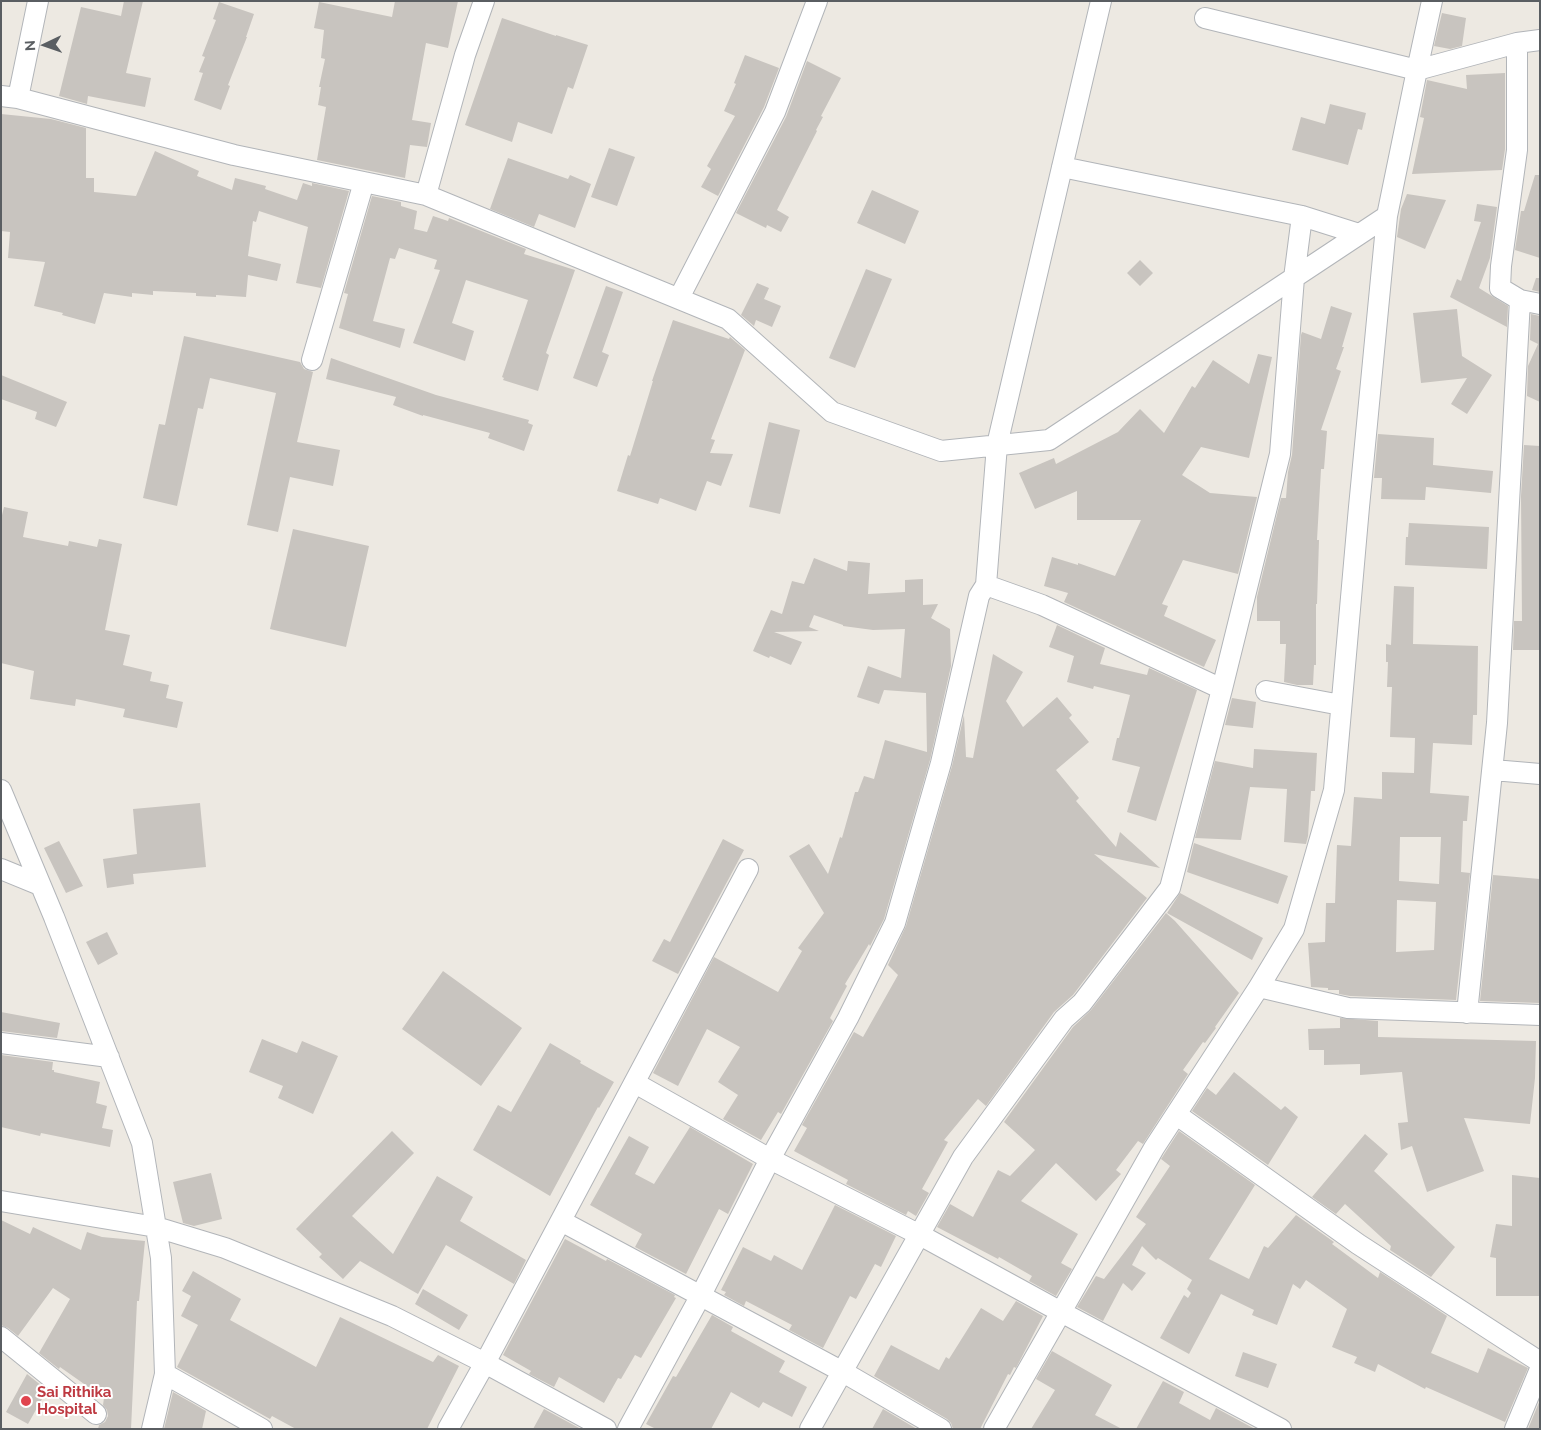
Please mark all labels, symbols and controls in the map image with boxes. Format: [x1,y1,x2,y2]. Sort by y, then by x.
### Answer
north arrow [20,20,70,70]
text: N [22,40,38,52]
place label: Sai Rithika Hospital [37,1383,111,1418]
marker: Sai Rithika Hospital [19,1394,33,1408]

